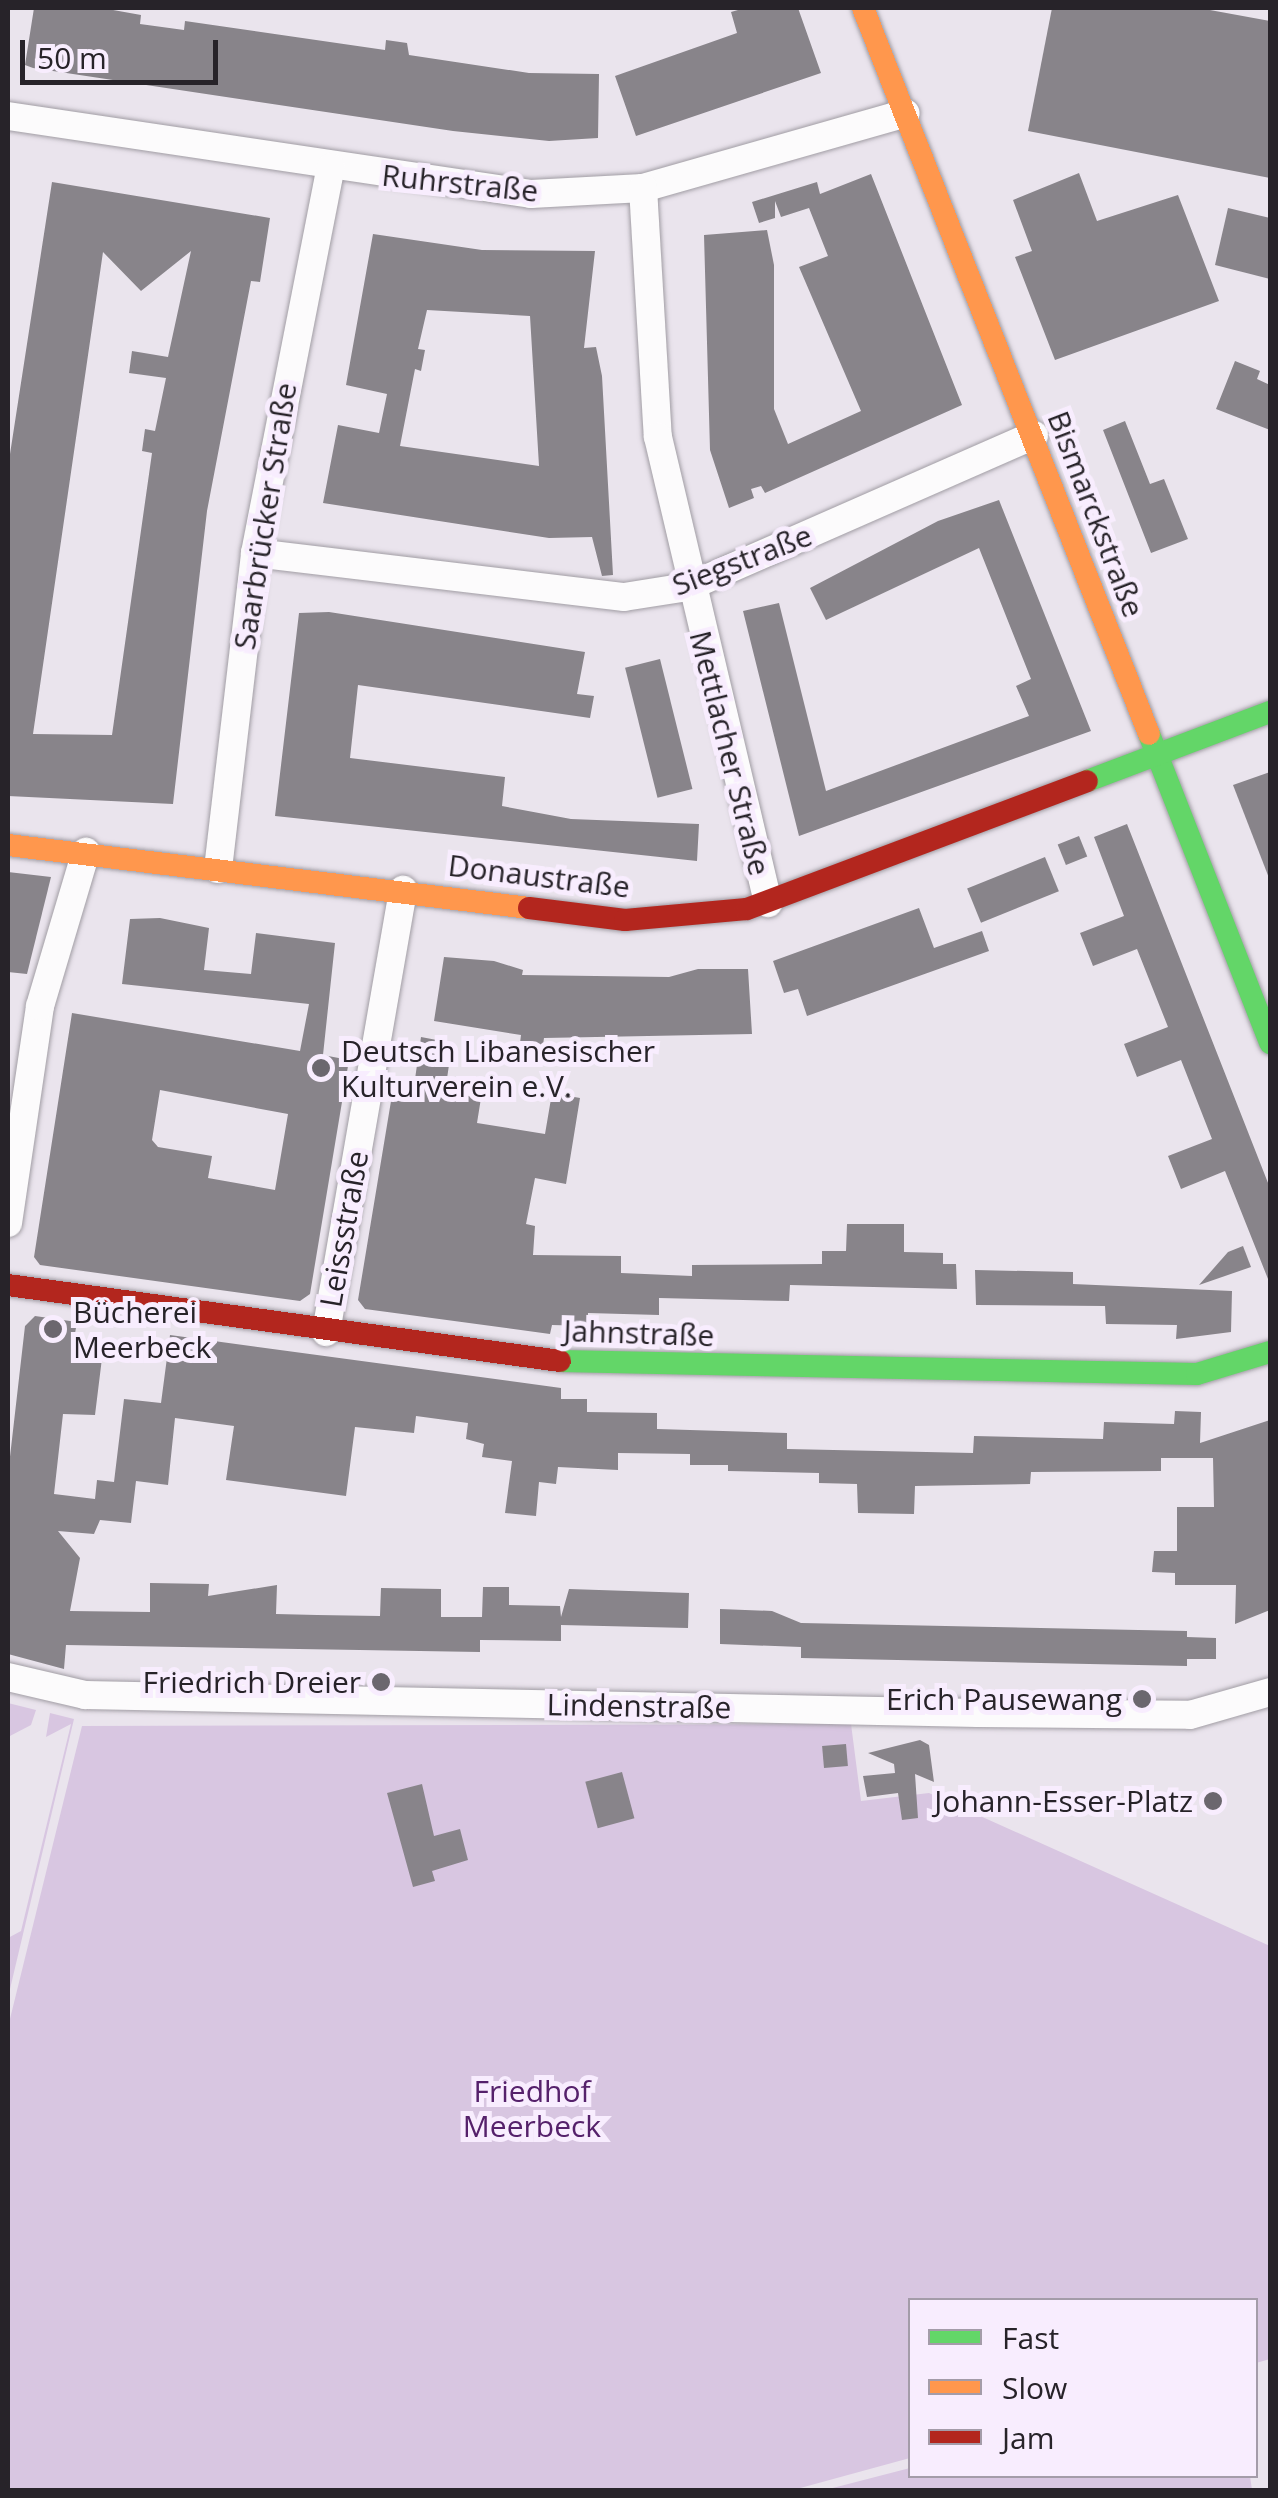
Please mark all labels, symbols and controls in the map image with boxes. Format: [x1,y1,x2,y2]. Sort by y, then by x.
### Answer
scale bar [25,20,222,82]
text: 50 m [37,37,107,78]
street label: Ruhrstraße [380,157,540,209]
street label: Saarbrücker Straße [226,380,304,652]
street label: Bismarckstraße [1040,406,1152,622]
street label: Siegstraße [667,517,817,603]
street label: Mettlacher Straße [682,627,778,879]
street label: Donaustraße [446,847,632,905]
place label: Deutsch Libanesischer Kulturverein e.V. [341,1033,655,1104]
marker: Deutsch Libanesischer Kulturverein e.V. [310,1057,332,1079]
street label: Leissstraße [313,1148,375,1310]
place label: Bücherei Meerbeck [73,1294,211,1364]
street label: Jahnstraße [563,1312,715,1354]
marker: Bücherei Meerbeck [42,1318,64,1340]
place label: Friedrich Dreier [143,1664,361,1700]
marker: Friedrich Dreier [370,1671,392,1693]
place label: Erich Pausewang [886,1681,1122,1717]
street label: Lindenstraße [546,1686,732,1726]
marker: Erich Pausewang [1131,1688,1153,1710]
place label: Johann-Esser-Platz [934,1783,1193,1819]
marker: Johann-Esser-Platz [1202,1790,1224,1812]
park label: Friedhof Meerbeck [463,2073,601,2144]
legend [908,2298,1258,2478]
text: Fast [1002,2317,1059,2358]
text: Slow [1002,2367,1067,2408]
text: Jam [1002,2417,1055,2458]

